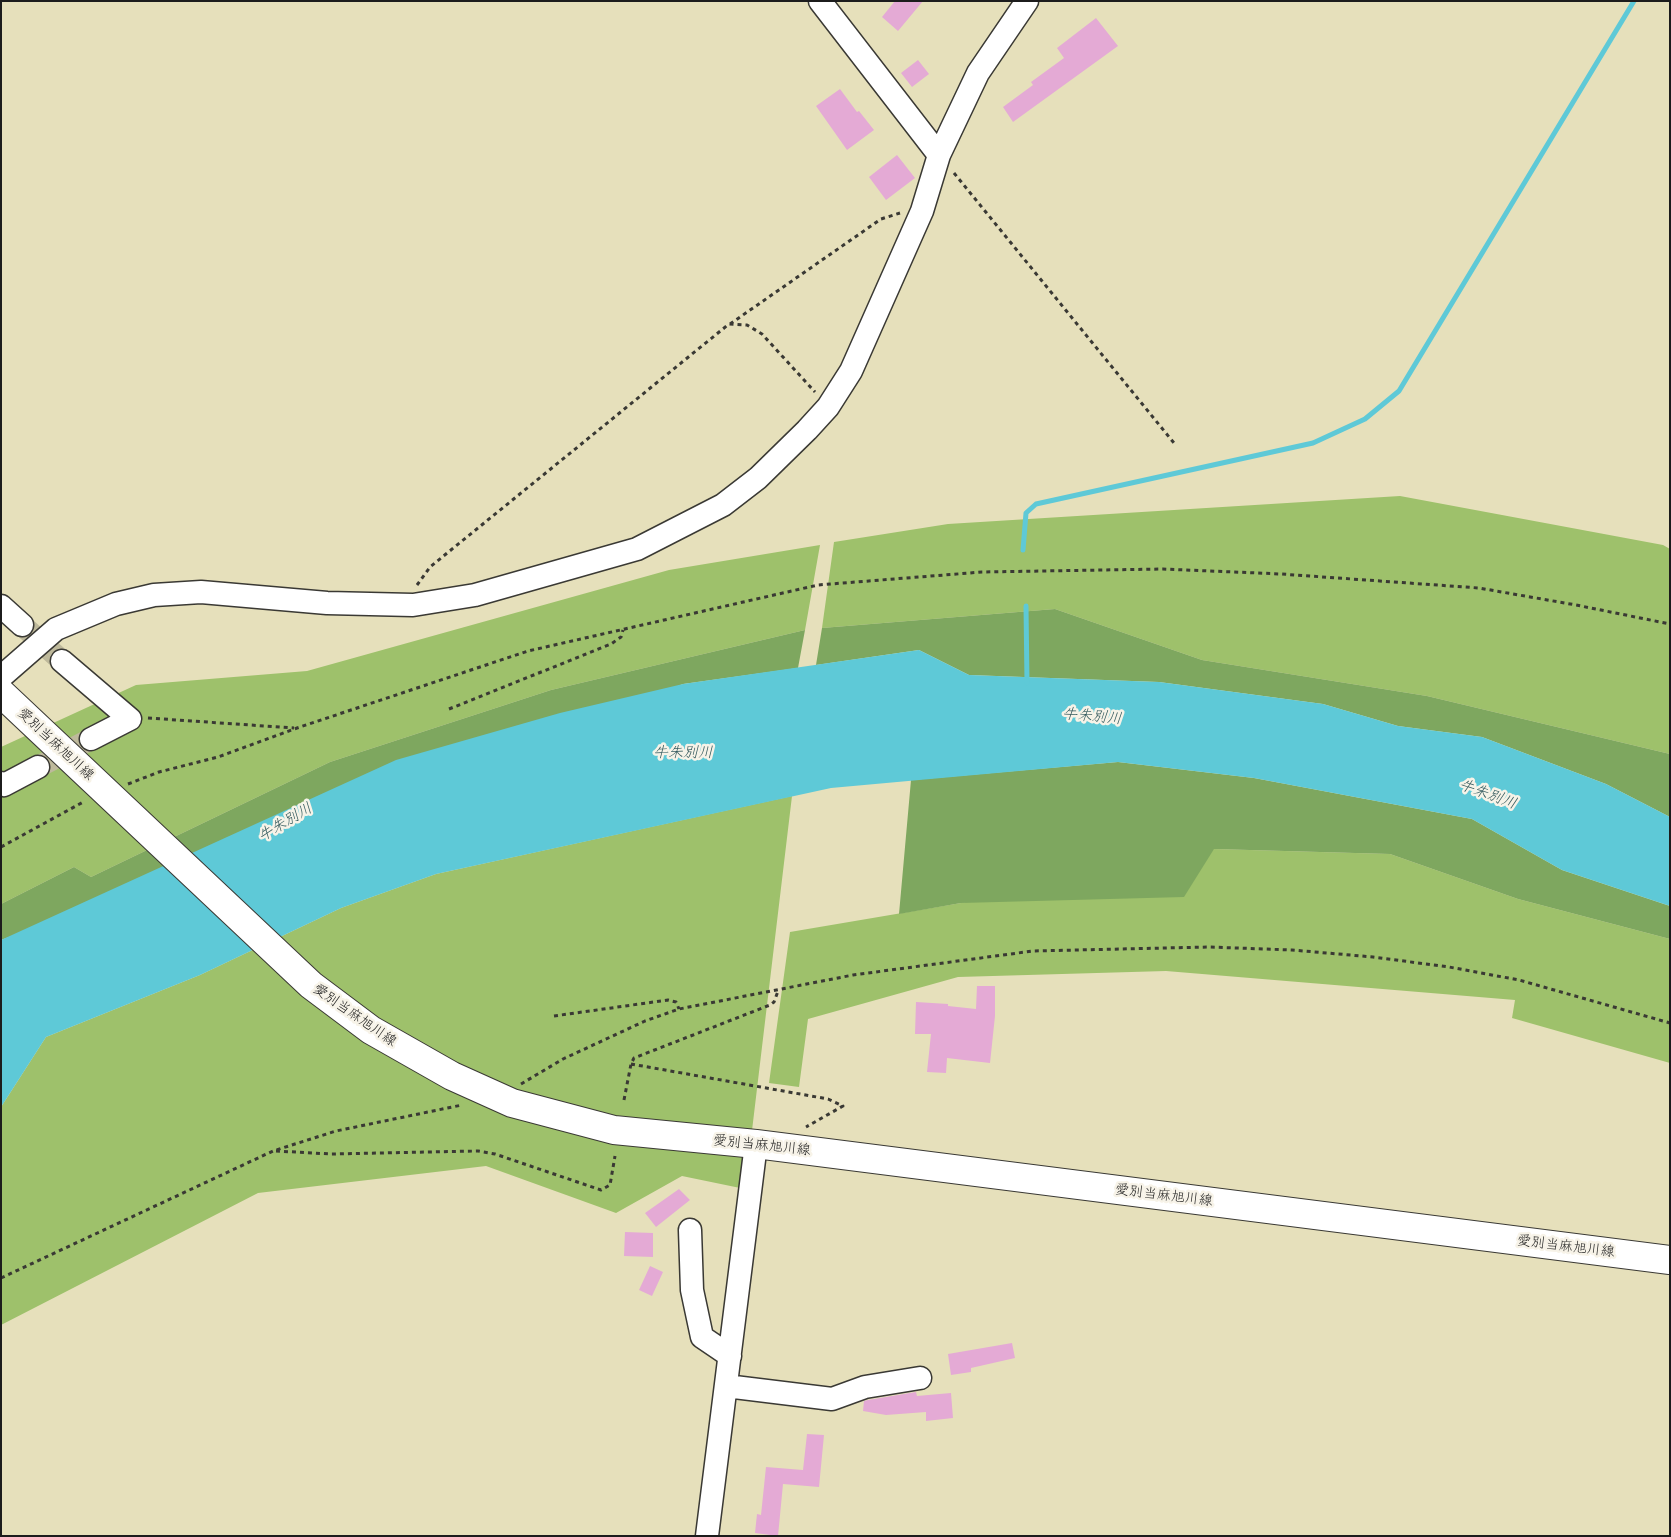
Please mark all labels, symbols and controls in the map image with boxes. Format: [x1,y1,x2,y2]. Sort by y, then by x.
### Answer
street label: 愛別当麻旭川線 [14,704,98,784]
water label: 牛朱別川 [1061,704,1123,728]
water label: 牛朱別川 [653,743,713,761]
water label: 牛朱別川 [1457,775,1519,813]
water label: 牛朱別川 [255,799,315,845]
street label: 愛別当麻旭川線 [310,980,400,1050]
street label: 愛別当麻旭川線 [712,1132,812,1158]
street label: 愛別当麻旭川線 [1114,1181,1214,1209]
street label: 愛別当麻旭川線 [1516,1232,1616,1260]

